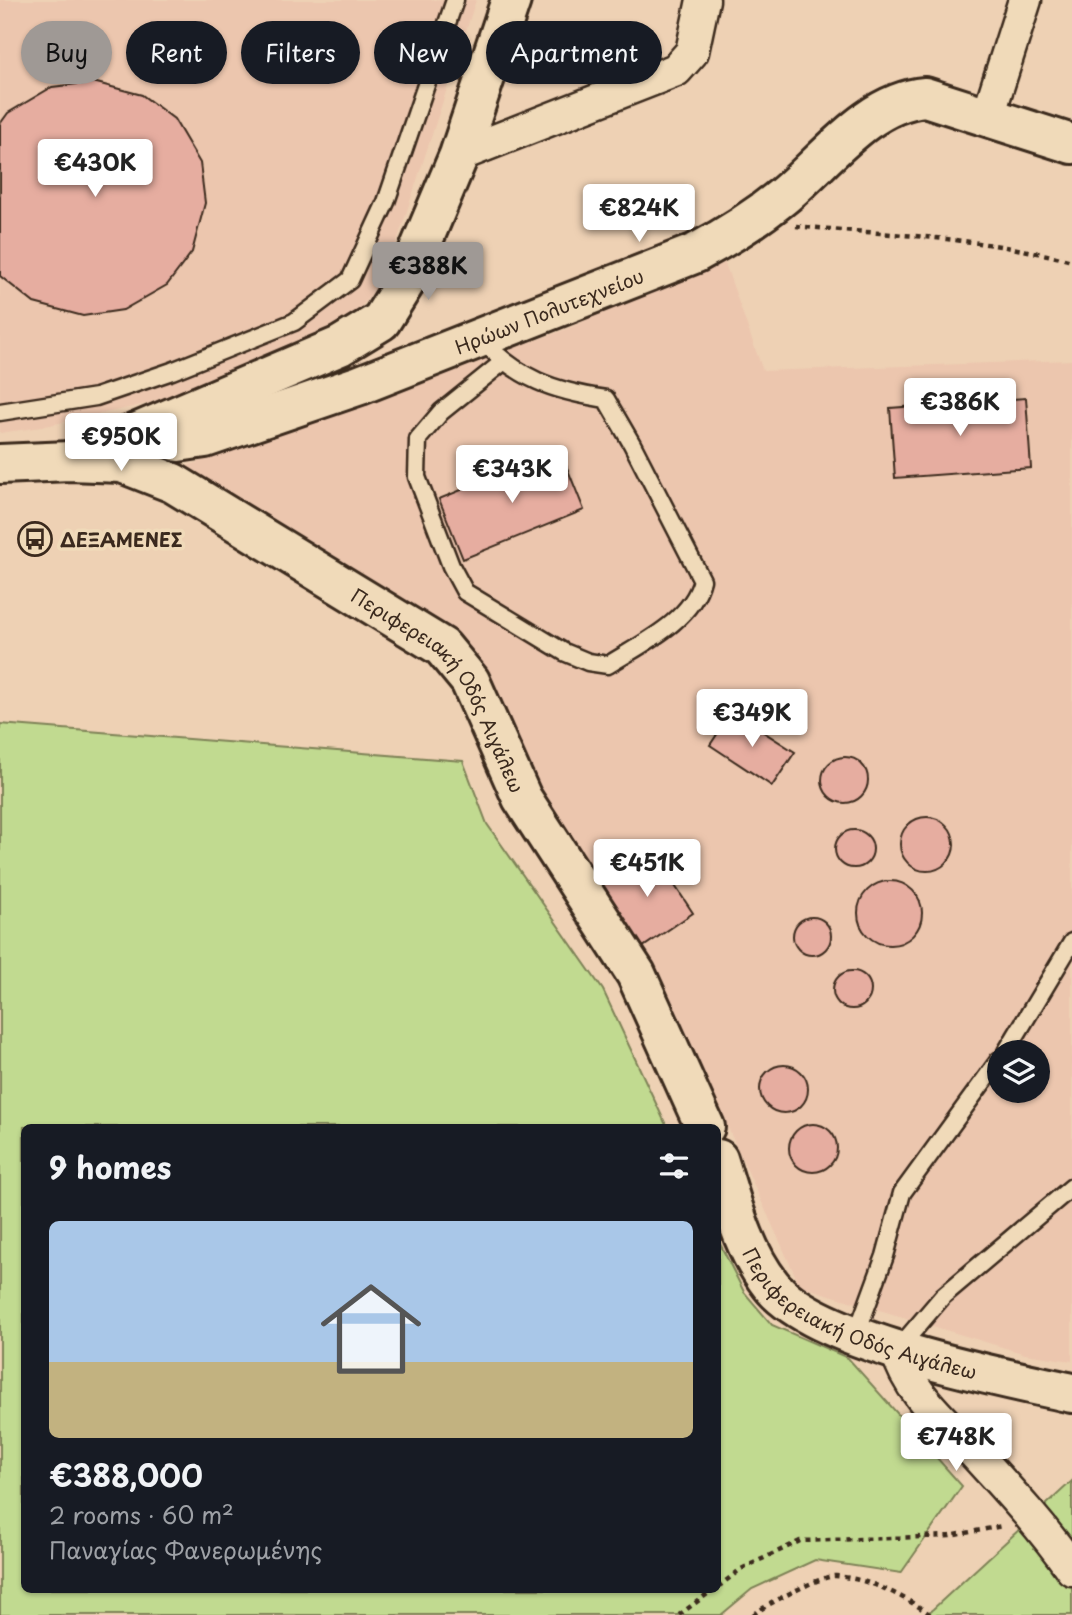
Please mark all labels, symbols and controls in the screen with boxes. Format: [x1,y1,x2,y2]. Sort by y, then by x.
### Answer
chip: Buy [21,21,112,84]
chip: Rent [126,21,227,84]
chip: Filters [241,21,360,84]
chip: New [374,21,472,84]
chip: Apartment [486,21,662,84]
pin: €430K [46,140,144,199]
text: €430K [54,144,136,179]
pin: €824K [590,184,688,244]
text: €824K [599,189,679,224]
pin: €388K [379,243,477,302]
text: €388K [388,247,468,282]
street label: Ηρώων Πολυτεχνείου [450,261,648,360]
pin: €386K [911,378,1009,438]
text: €386K [920,383,1000,418]
pin: €950K [72,414,170,473]
text: €950K [81,418,161,453]
pin: €343K [463,446,561,505]
text: €343K [472,450,552,485]
bus stop icon: ΔΕΞΑΜΕΝΕΣ [16,520,54,558]
place label: ΔΕΞΑΜΕΝΕΣ [60,525,183,553]
street label: Περιφερειακή Οδός Αιγάλεω [346,581,532,797]
pin: €349K [703,690,801,749]
text: €349K [713,694,791,729]
pin: €451K [598,839,696,899]
text: €451K [610,844,684,879]
map controls [987,1040,1050,1103]
button: layers [987,1040,1050,1103]
text: 9 homes [49,1144,171,1189]
icon: filters [655,1147,693,1185]
street label: Περιφερειακή Οδός Αιγάλεω [736,1242,980,1385]
icon: home [308,1266,434,1392]
pin: €748K [907,1414,1005,1473]
text: €748K [917,1418,995,1453]
text: €388,000 [49,1452,203,1497]
text: 2 rooms · 60 m² [49,1497,234,1532]
text: Παναγίας Φανερωμένης [49,1532,322,1567]

